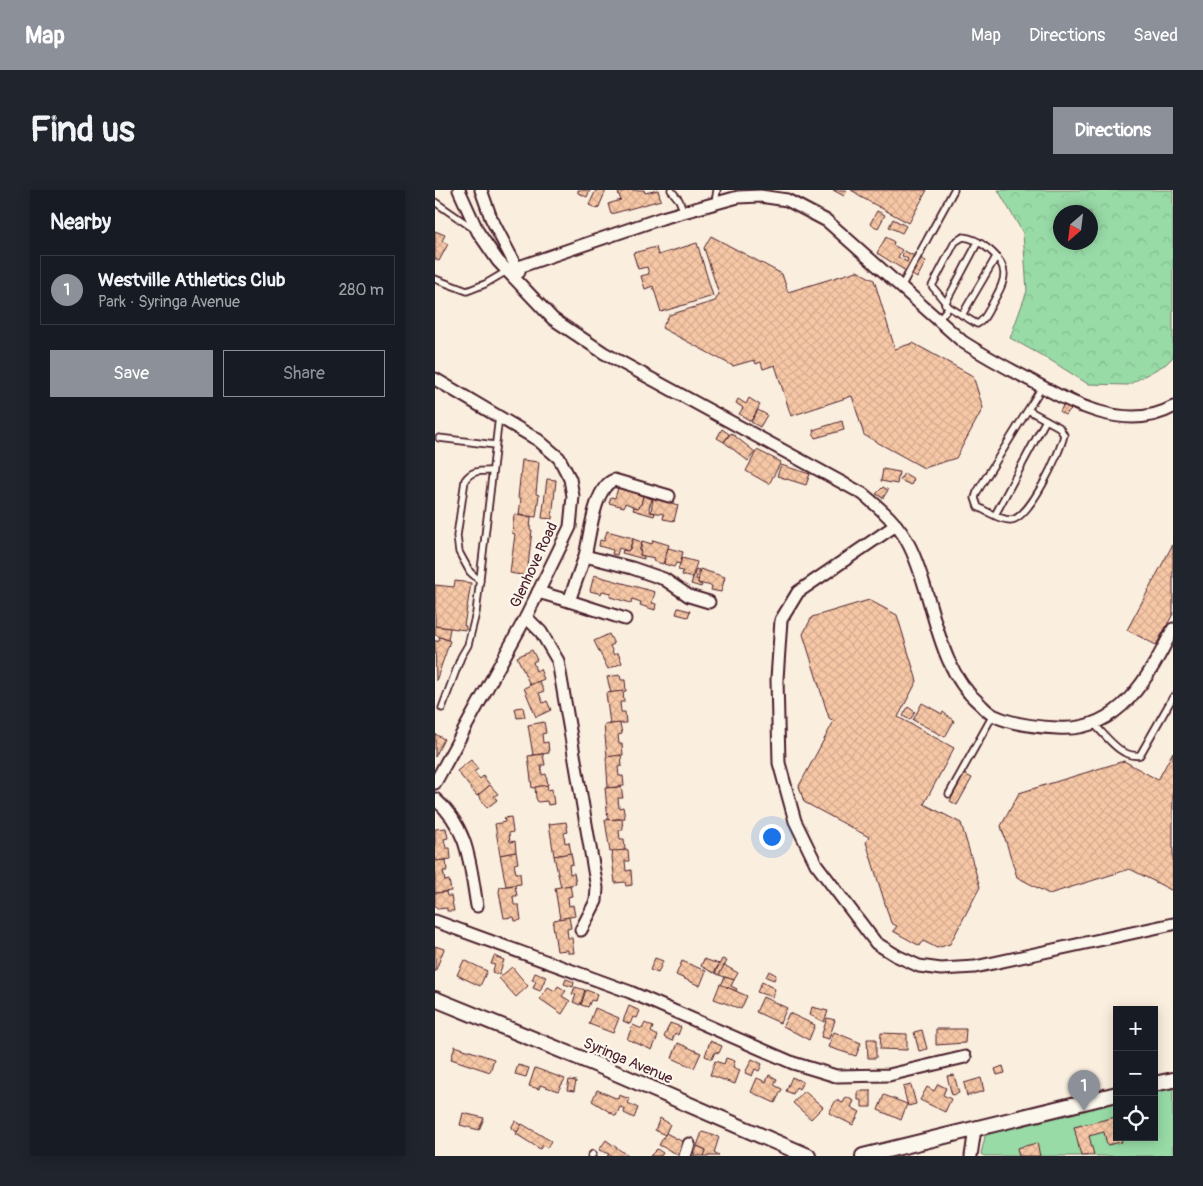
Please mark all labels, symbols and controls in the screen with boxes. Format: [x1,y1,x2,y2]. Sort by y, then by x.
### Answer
text: Map [25,21,65,50]
text: Map [971,24,1001,47]
text: Directions [1029,24,1105,47]
text: Saved [1133,24,1178,47]
button: Directions [1053,107,1173,154]
text: Find us [30,108,135,152]
north arrow [1053,205,1098,250]
text: Nearby [50,209,111,236]
text: Westville Athletics Club [98,268,285,292]
text: 1 [64,280,70,300]
text: 280 m [338,280,384,300]
text: Park · Syringa Avenue [98,292,240,312]
button: Save [50,350,213,397]
button: Share [223,350,385,397]
street label: Glenhove Road [506,519,562,611]
your location [759,824,785,850]
map controls [1113,1006,1158,1141]
button: + [1113,1006,1158,1051]
street label: Syringa Avenue [580,1034,676,1089]
button: − [1113,1051,1158,1096]
pin: 1 [1068,1070,1100,1111]
button: locate [1113,1096,1158,1141]

